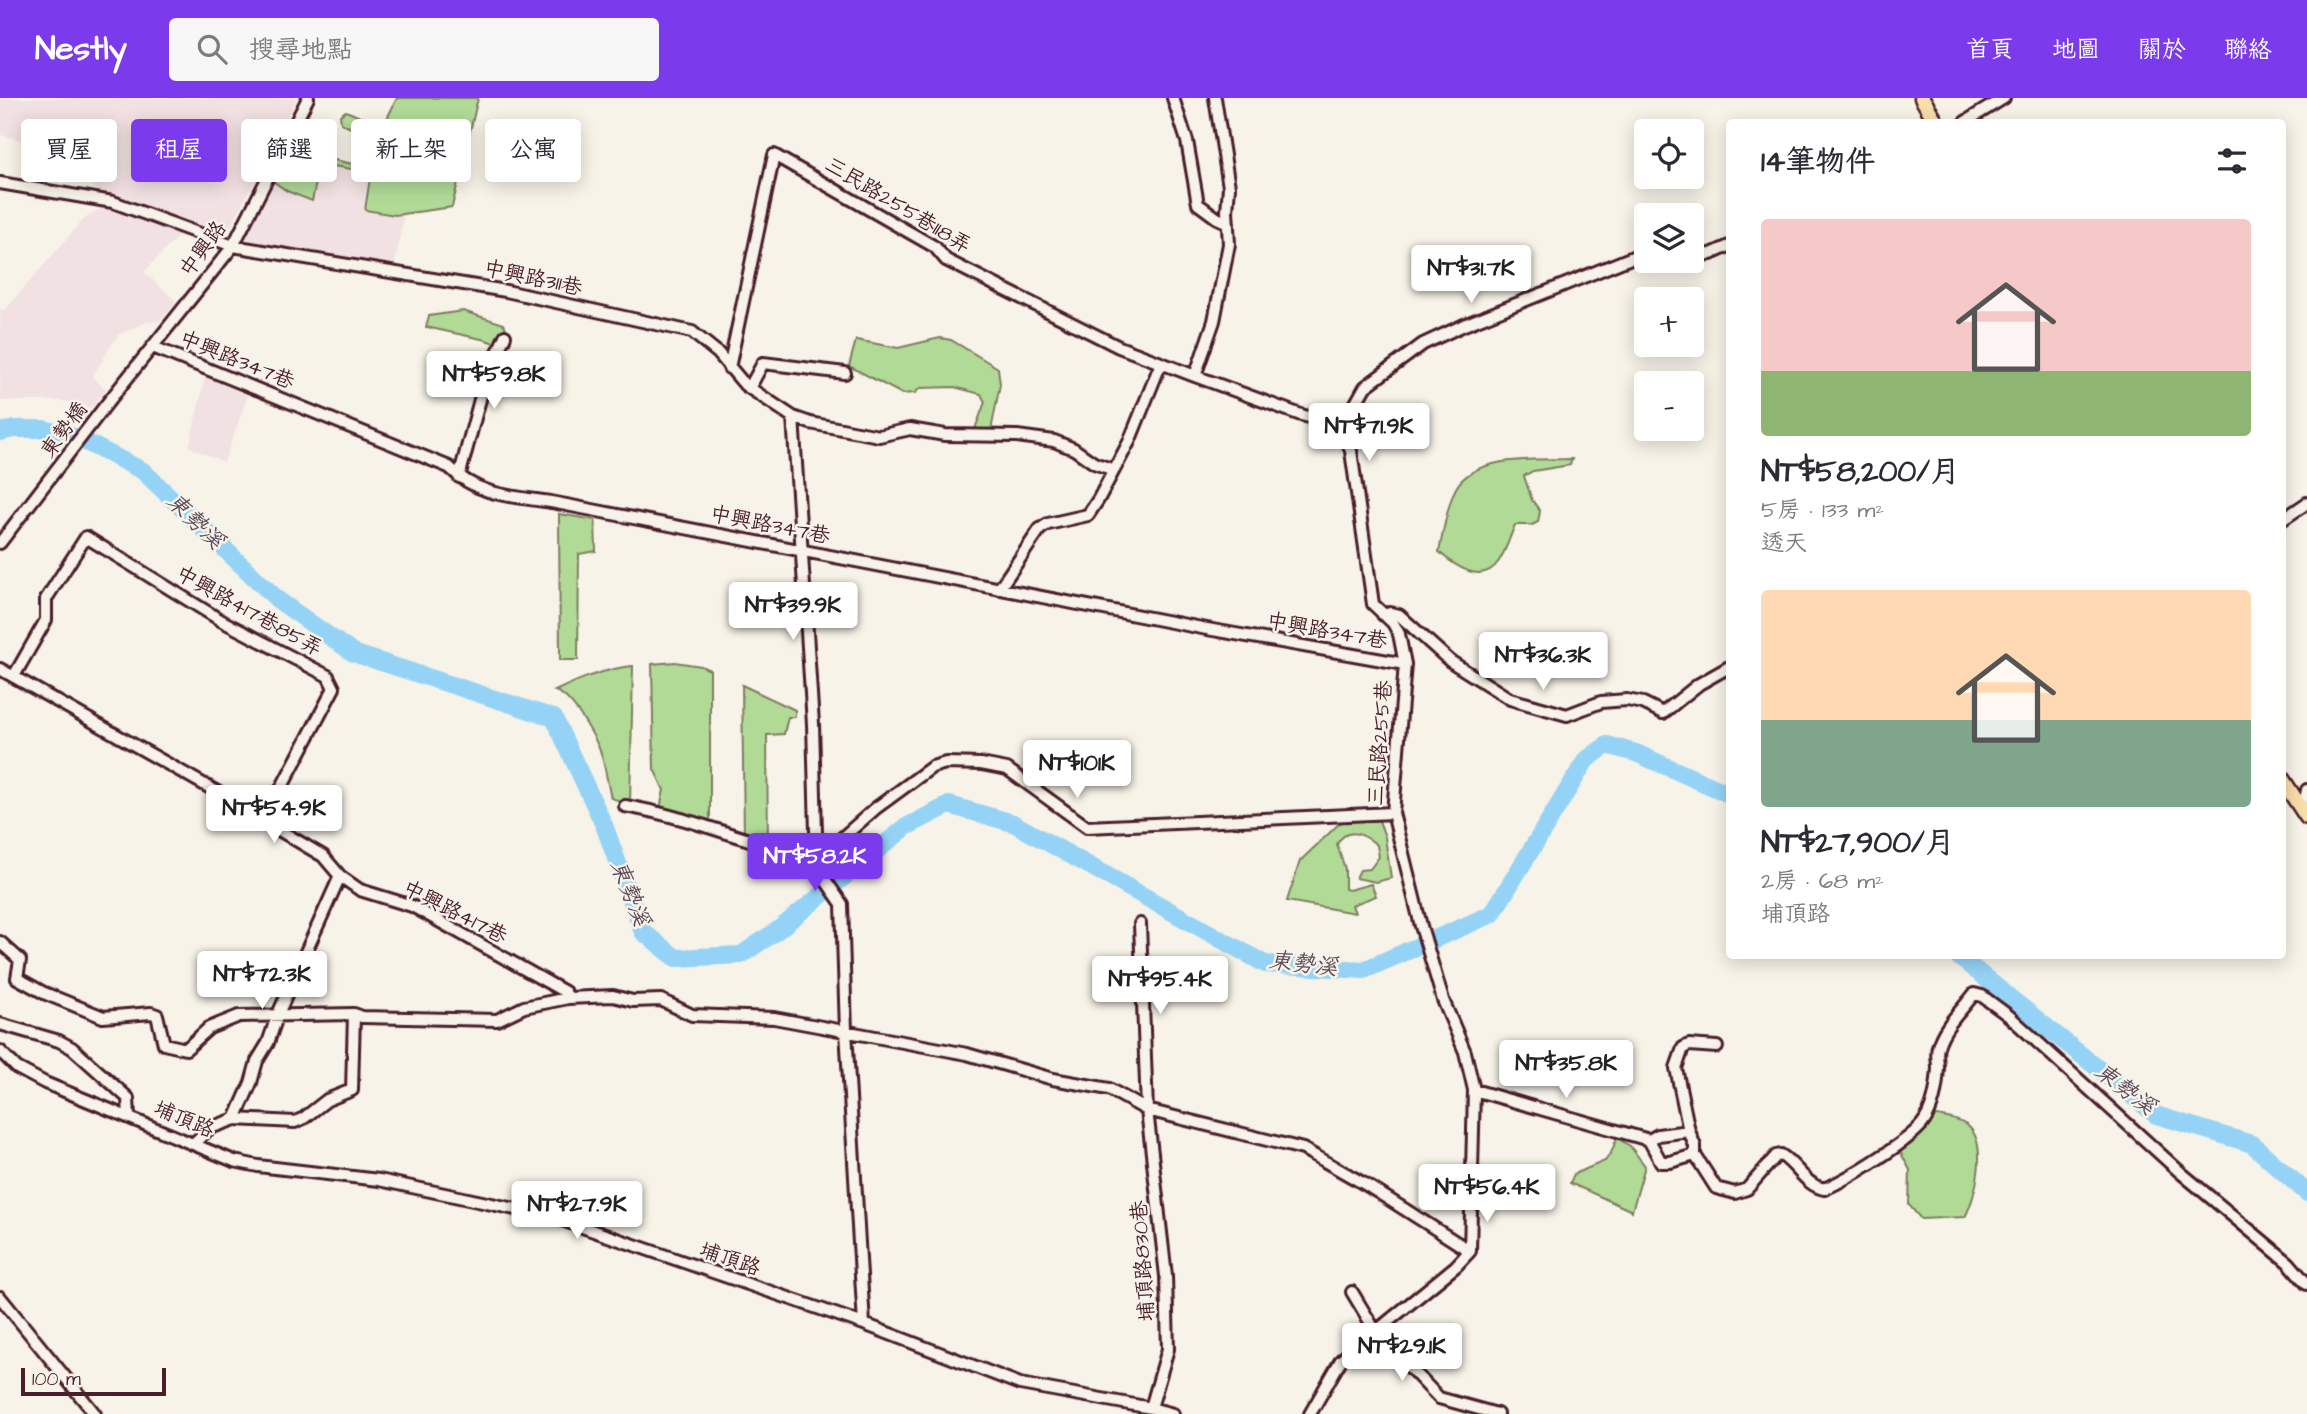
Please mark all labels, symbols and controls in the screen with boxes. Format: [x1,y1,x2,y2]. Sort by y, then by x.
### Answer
search box [169,18,659,81]
text: Nestly [35,26,127,72]
icon: search [193,30,231,68]
text: 搜尋地點 [249,32,353,68]
text: 首頁 [1966,33,2014,67]
text: 地圖 [2052,33,2100,67]
text: 關於 [2138,33,2186,67]
text: 聯絡 [2224,33,2272,67]
chip: 買屋 [21,119,117,182]
chip: 租屋 [131,119,227,182]
chip: 篩選 [241,119,337,182]
chip: 新上架 [351,119,471,182]
chip: 公寓 [485,119,581,182]
map controls [1634,119,1704,441]
button: locate [1634,119,1704,189]
text: 14筆物件 [1761,141,1875,183]
icon: filters [2213,142,2251,180]
street label: 三民路255巷118弄 [819,150,977,260]
button: layers [1634,203,1704,273]
street label: 中興路 [173,215,233,283]
pin: NT$31.7K [1399,246,1543,305]
text: NT$31.7K [1427,252,1515,284]
street label: 中興路311巷 [481,253,585,303]
icon: home [1943,264,2069,390]
button: + [1634,287,1704,357]
street label: 中興路347巷 [175,324,299,396]
pin: NT$59.8K [422,352,566,411]
text: NT$59.8K [442,358,546,390]
button: − [1634,371,1704,441]
street label: 東勢橋 [34,396,94,464]
pin: NT$71.9K [1297,404,1441,463]
text: NT$71.9K [1325,410,1413,442]
text: NT$58,200/月 [1761,451,1960,493]
water label: 東勢溪 [159,486,232,558]
text: 5房 · 133 m² [1761,494,1884,526]
street label: 中興路347巷 [707,499,833,551]
text: 透天 [1761,527,1807,559]
street label: 中興路417巷85弄 [171,559,327,663]
pin: NT$39.9K [721,582,865,642]
text: NT$39.9K [745,589,841,621]
street label: 中興路347巷 [1264,606,1390,656]
pin: NT$36.3K [1471,632,1615,692]
icon: home [1943,635,2069,761]
text: NT$36.3K [1495,639,1591,671]
street label: 三民路255巷 [1361,679,1399,807]
pin: NT$101K [1012,740,1142,800]
text: NT$101K [1039,747,1115,779]
pin: NT$54.9K [202,786,346,845]
text: NT$54.9K [222,792,326,824]
text: NT$27,900/月 [1761,822,1955,864]
pin: NT$58.2K [743,834,887,893]
text: NT$58.2K [763,840,867,872]
water label: 東勢溪 [602,855,659,933]
text: 2房 · 68 m² [1761,865,1884,897]
street label: 中興路417巷 [398,873,512,951]
text: 埔頂路 [1761,898,1830,930]
water label: 東勢溪 [1267,944,1341,984]
pin: NT$72.3K [190,951,334,1011]
pin: NT$95.4K [1088,956,1232,1016]
text: NT$72.3K [213,958,311,990]
text: NT$95.4K [1108,963,1212,995]
pin: NT$35.8K [1494,1040,1638,1100]
text: NT$35.8K [1515,1047,1617,1079]
water label: 東勢溪 [2088,1055,2164,1124]
street label: 埔頂路 [149,1093,219,1145]
pin: NT$56.4K [1415,1164,1559,1224]
text: NT$56.4K [1434,1171,1540,1203]
pin: NT$27.9K [505,1182,649,1241]
text: NT$27.9K [527,1188,627,1220]
street label: 埔頂路830巷 [1124,1199,1162,1323]
street label: 埔頂路 [695,1235,765,1283]
pin: NT$29.1K [1330,1324,1474,1383]
text: NT$29.1K [1358,1330,1446,1362]
scale bar [21,1365,166,1397]
text: 100 m [32,1366,81,1393]

